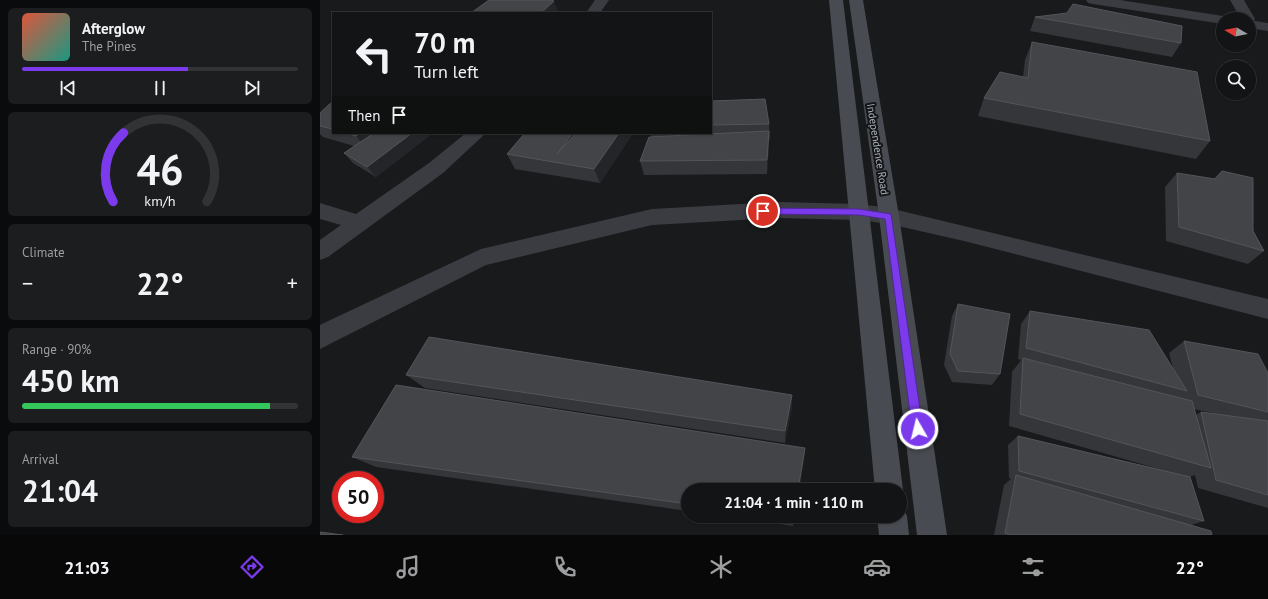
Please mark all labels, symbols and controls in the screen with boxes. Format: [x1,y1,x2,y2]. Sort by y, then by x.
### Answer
north arrow [1216,12,1256,52]
map controls [1216,12,1256,100]
text: Afterglow [82,19,145,38]
text: 70 m [414,24,475,61]
icon: left [348,28,400,80]
text: The Pines [82,38,136,55]
text: Turn left [414,60,479,83]
button: search [1216,60,1256,100]
icon: previous [57,77,79,99]
icon: pause [149,77,171,99]
icon: next [241,77,263,99]
street label: Independence Road [864,102,892,196]
icon: arrive [388,104,410,126]
text: Then [348,106,380,125]
text: 46 [136,143,184,196]
text: km/h [144,190,176,209]
pin [746,194,780,228]
icon: arrive [752,200,774,222]
text: Climate [22,244,65,261]
text: 22° [136,264,184,303]
text: − [22,269,33,297]
text: + [287,269,298,297]
text: Range · 90% [22,341,91,358]
text: 450 km [22,361,120,400]
position arrow [897,408,939,450]
text: Arrival [22,451,58,468]
text: 21:04 [22,471,98,510]
speed limit sign: 50 [332,471,384,523]
text: 21:04 · 1 min · 110 m [725,493,863,512]
icon: directions [238,553,266,581]
icon: music [394,553,422,581]
icon: phone [551,553,579,581]
icon: climate [707,553,735,581]
icon: car [863,553,891,581]
icon: filters [1019,553,1047,581]
text: 21:03 [64,556,110,579]
text: 22° [1176,556,1204,579]

